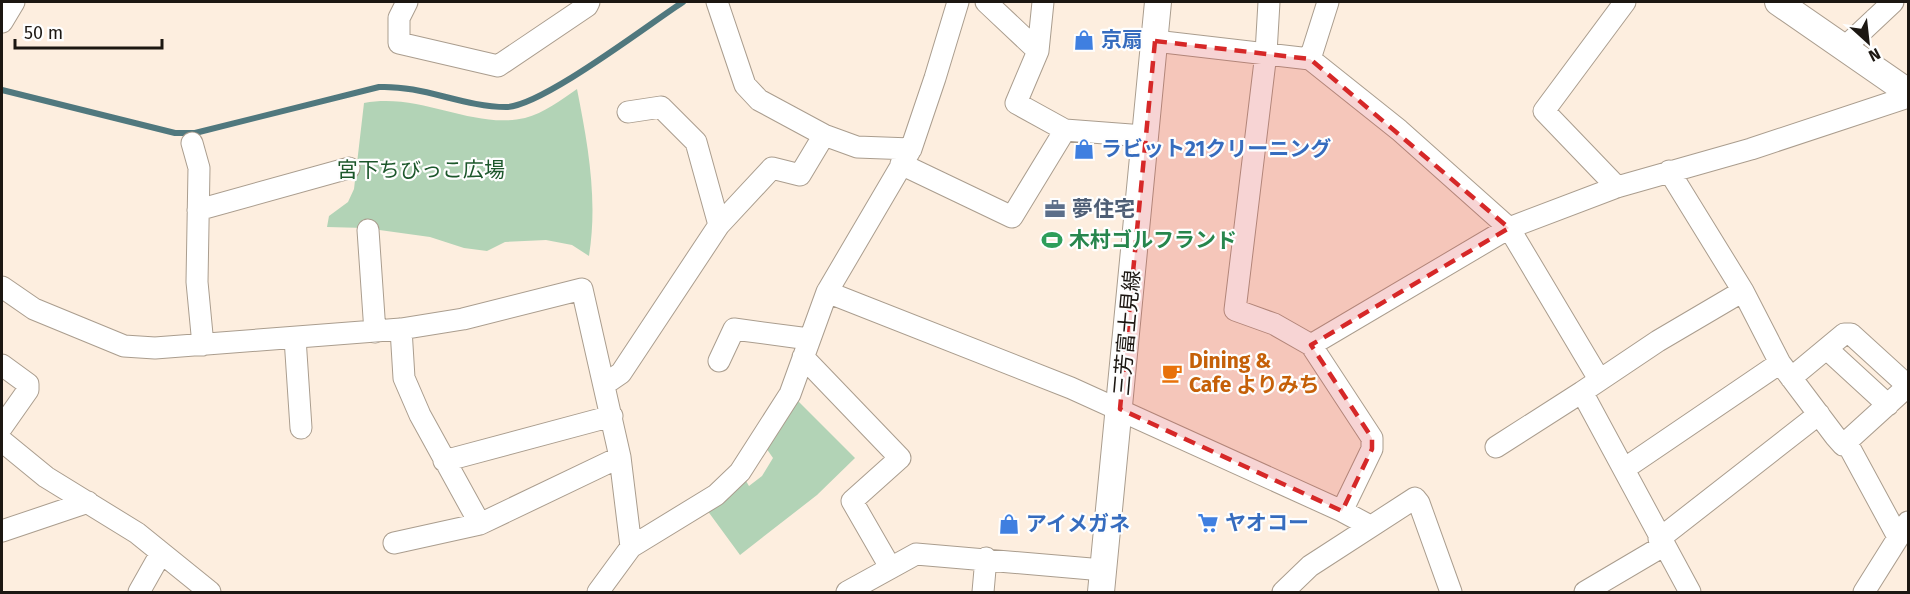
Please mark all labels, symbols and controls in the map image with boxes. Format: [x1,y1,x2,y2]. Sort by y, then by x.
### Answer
scale bar [15,12,162,50]
north arrow [1838,12,1898,72]
text: 50 m [24,22,63,44]
place label: 京扇 [1101,27,1143,53]
shop icon: 京扇 [1072,28,1096,52]
text: N [1866,44,1884,66]
place label: ラビット21クリーニング [1101,136,1331,162]
shop icon: ラビット21クリーニング [1072,137,1096,161]
park label: 宮下ちびっこ広場 [337,157,505,183]
place label: 夢住宅 [1072,196,1135,222]
office icon: 夢住宅 [1043,197,1067,221]
place label: 木村ゴルフランド [1069,227,1237,253]
sports icon: 木村ゴルフランド [1040,228,1064,252]
street label: 三芳富士見線 [1109,269,1145,397]
place label: Dining & Cafe よりみち [1189,348,1320,398]
cafe icon: Dining & Cafe よりみち [1160,361,1184,385]
place label: ヤオコー [1225,510,1309,536]
place label: アイメガネ [1026,511,1130,537]
supermarket icon: ヤオコー [1196,511,1220,535]
shop icon: アイメガネ [997,512,1021,536]

